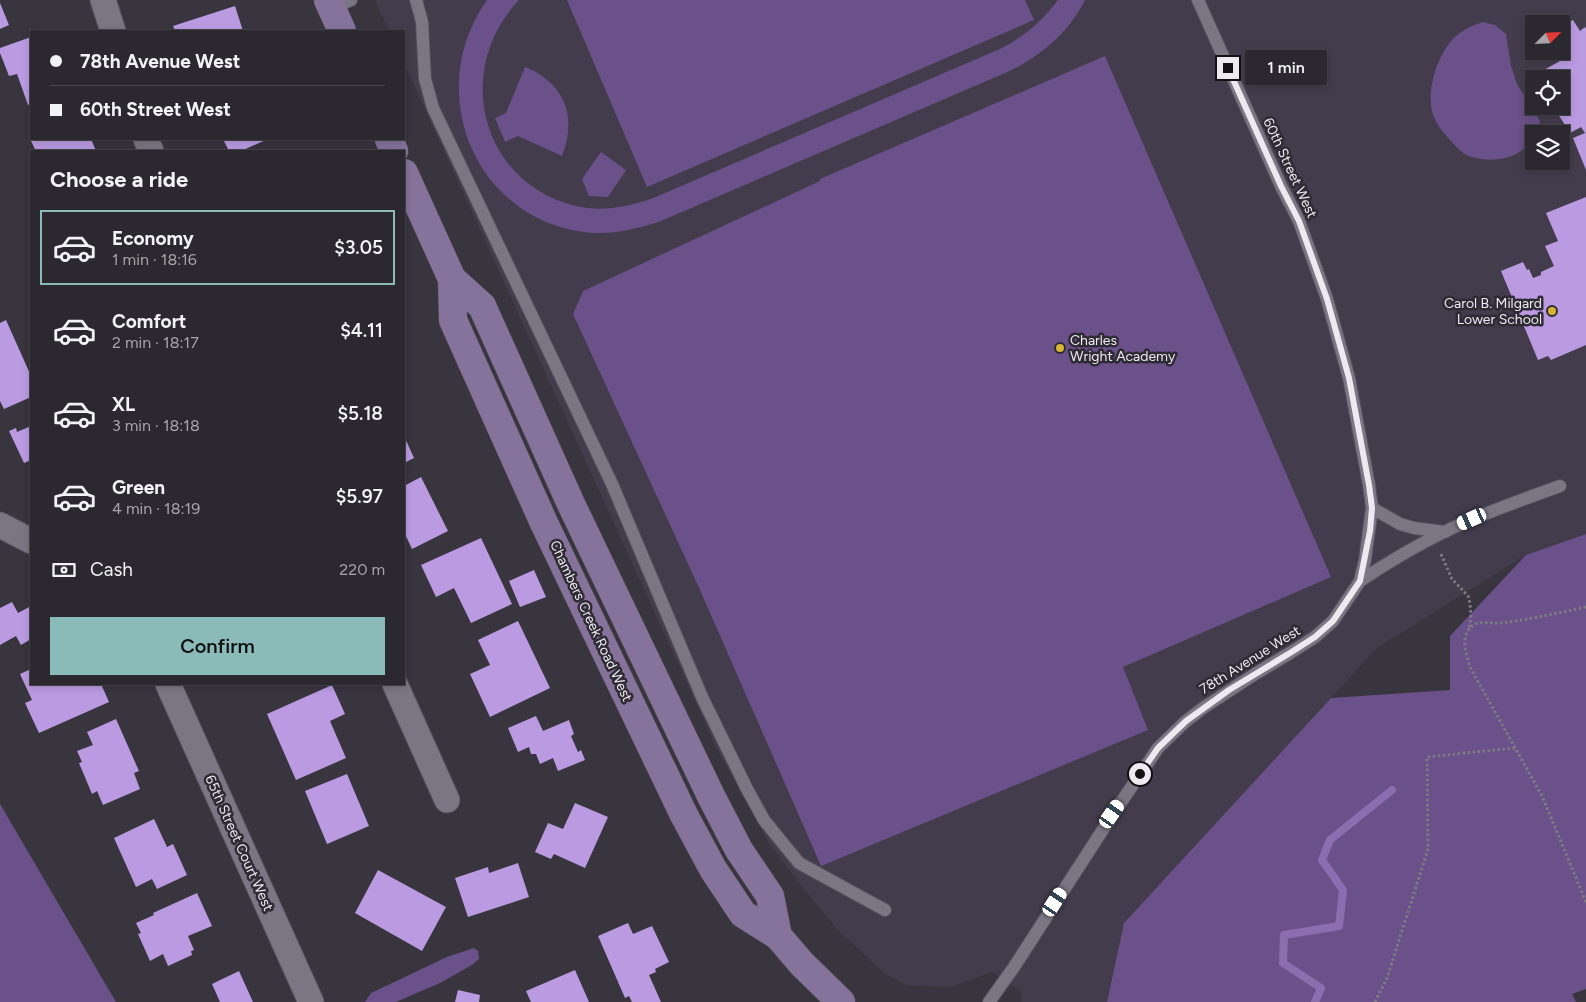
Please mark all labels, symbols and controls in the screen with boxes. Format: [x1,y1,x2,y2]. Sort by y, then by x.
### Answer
north arrow [1525,15,1570,60]
map controls [1525,15,1570,170]
text: 78th Avenue West [80,50,240,73]
callout: 1 min [1246,50,1328,86]
route end [1217,57,1239,79]
text: 1 min [1267,58,1305,77]
button: locate [1525,70,1570,115]
text: 60th Street West [80,98,231,121]
street label: 60th Street West [1259,115,1321,221]
button: layers [1525,125,1570,170]
text: Choose a ride [50,166,188,193]
icon: car [52,225,97,270]
text: Economy [112,227,194,250]
text: $3.05 [334,236,383,259]
text: 1 min · 18:16 [112,250,197,269]
place label: Carol B. Milgard Lower School [1444,295,1542,328]
marker: Carol B. Milgard Lower School [1546,305,1558,317]
icon: car [52,308,97,353]
text: Comfort [112,310,187,333]
text: $4.11 [340,319,383,342]
place label: Charles Wright Academy [1070,332,1176,365]
text: 2 min · 18:17 [112,333,199,352]
marker: Charles Wright Academy [1054,342,1066,354]
icon: car [52,391,97,436]
text: XL [112,393,135,416]
text: $5.18 [337,402,383,425]
text: 3 min · 18:18 [112,416,200,435]
icon: car [52,474,97,519]
text: Green [112,476,165,499]
text: $5.97 [336,485,383,508]
text: 4 min · 18:19 [112,499,200,518]
car [1455,506,1488,532]
street label: Chambers Creek Road West [546,538,636,704]
icon: cash [50,556,78,584]
text: Cash [90,558,133,581]
text: 220 m [339,560,385,579]
button: Confirm [50,617,385,675]
street label: 78th Avenue West [1196,622,1304,698]
route start [1129,763,1151,785]
street label: 65th Street Court West [201,772,277,914]
car [1097,797,1126,831]
car [1040,885,1069,919]

